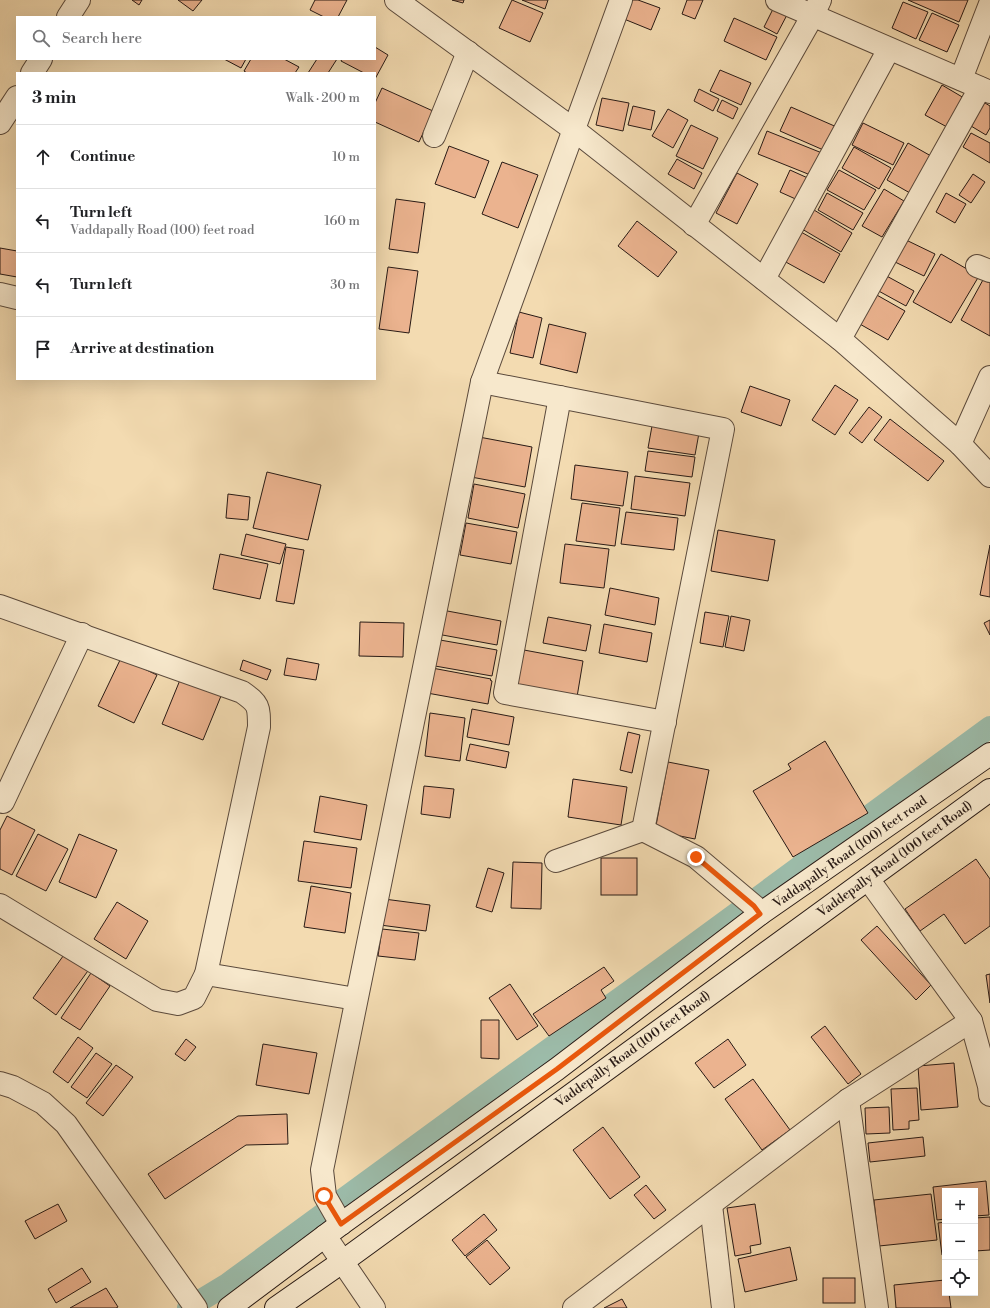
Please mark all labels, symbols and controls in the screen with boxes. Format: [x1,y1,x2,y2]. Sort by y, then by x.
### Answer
search box [16,16,376,60]
icon: search [30,27,52,49]
text: Search here [62,29,142,48]
text: 3 min [32,87,76,109]
text: Walk · 200 m [286,90,360,106]
icon: ahead [32,146,54,168]
text: Continue [70,147,135,166]
text: 10 m [332,149,360,165]
text: Turn left [70,203,132,222]
icon: left [32,210,54,232]
text: 160 m [324,213,360,229]
text: Vaddapally Road (100) feet road [70,222,255,238]
icon: left [32,274,54,296]
text: Turn left [70,275,132,294]
text: 30 m [330,277,360,293]
icon: arrive [32,338,54,360]
text: Arrive at destination [70,339,214,358]
street label: Vaddapally Road (100) feet road [769,792,931,912]
street label: Vaddepally Road (100 feet Road) [813,797,976,921]
route end [687,848,705,866]
street label: Vaddepally Road (100 feet Road) [551,987,714,1111]
route start [315,1187,333,1205]
map controls [942,1188,978,1296]
button: + [942,1188,978,1224]
button: − [942,1224,978,1260]
button: locate [942,1260,978,1296]

